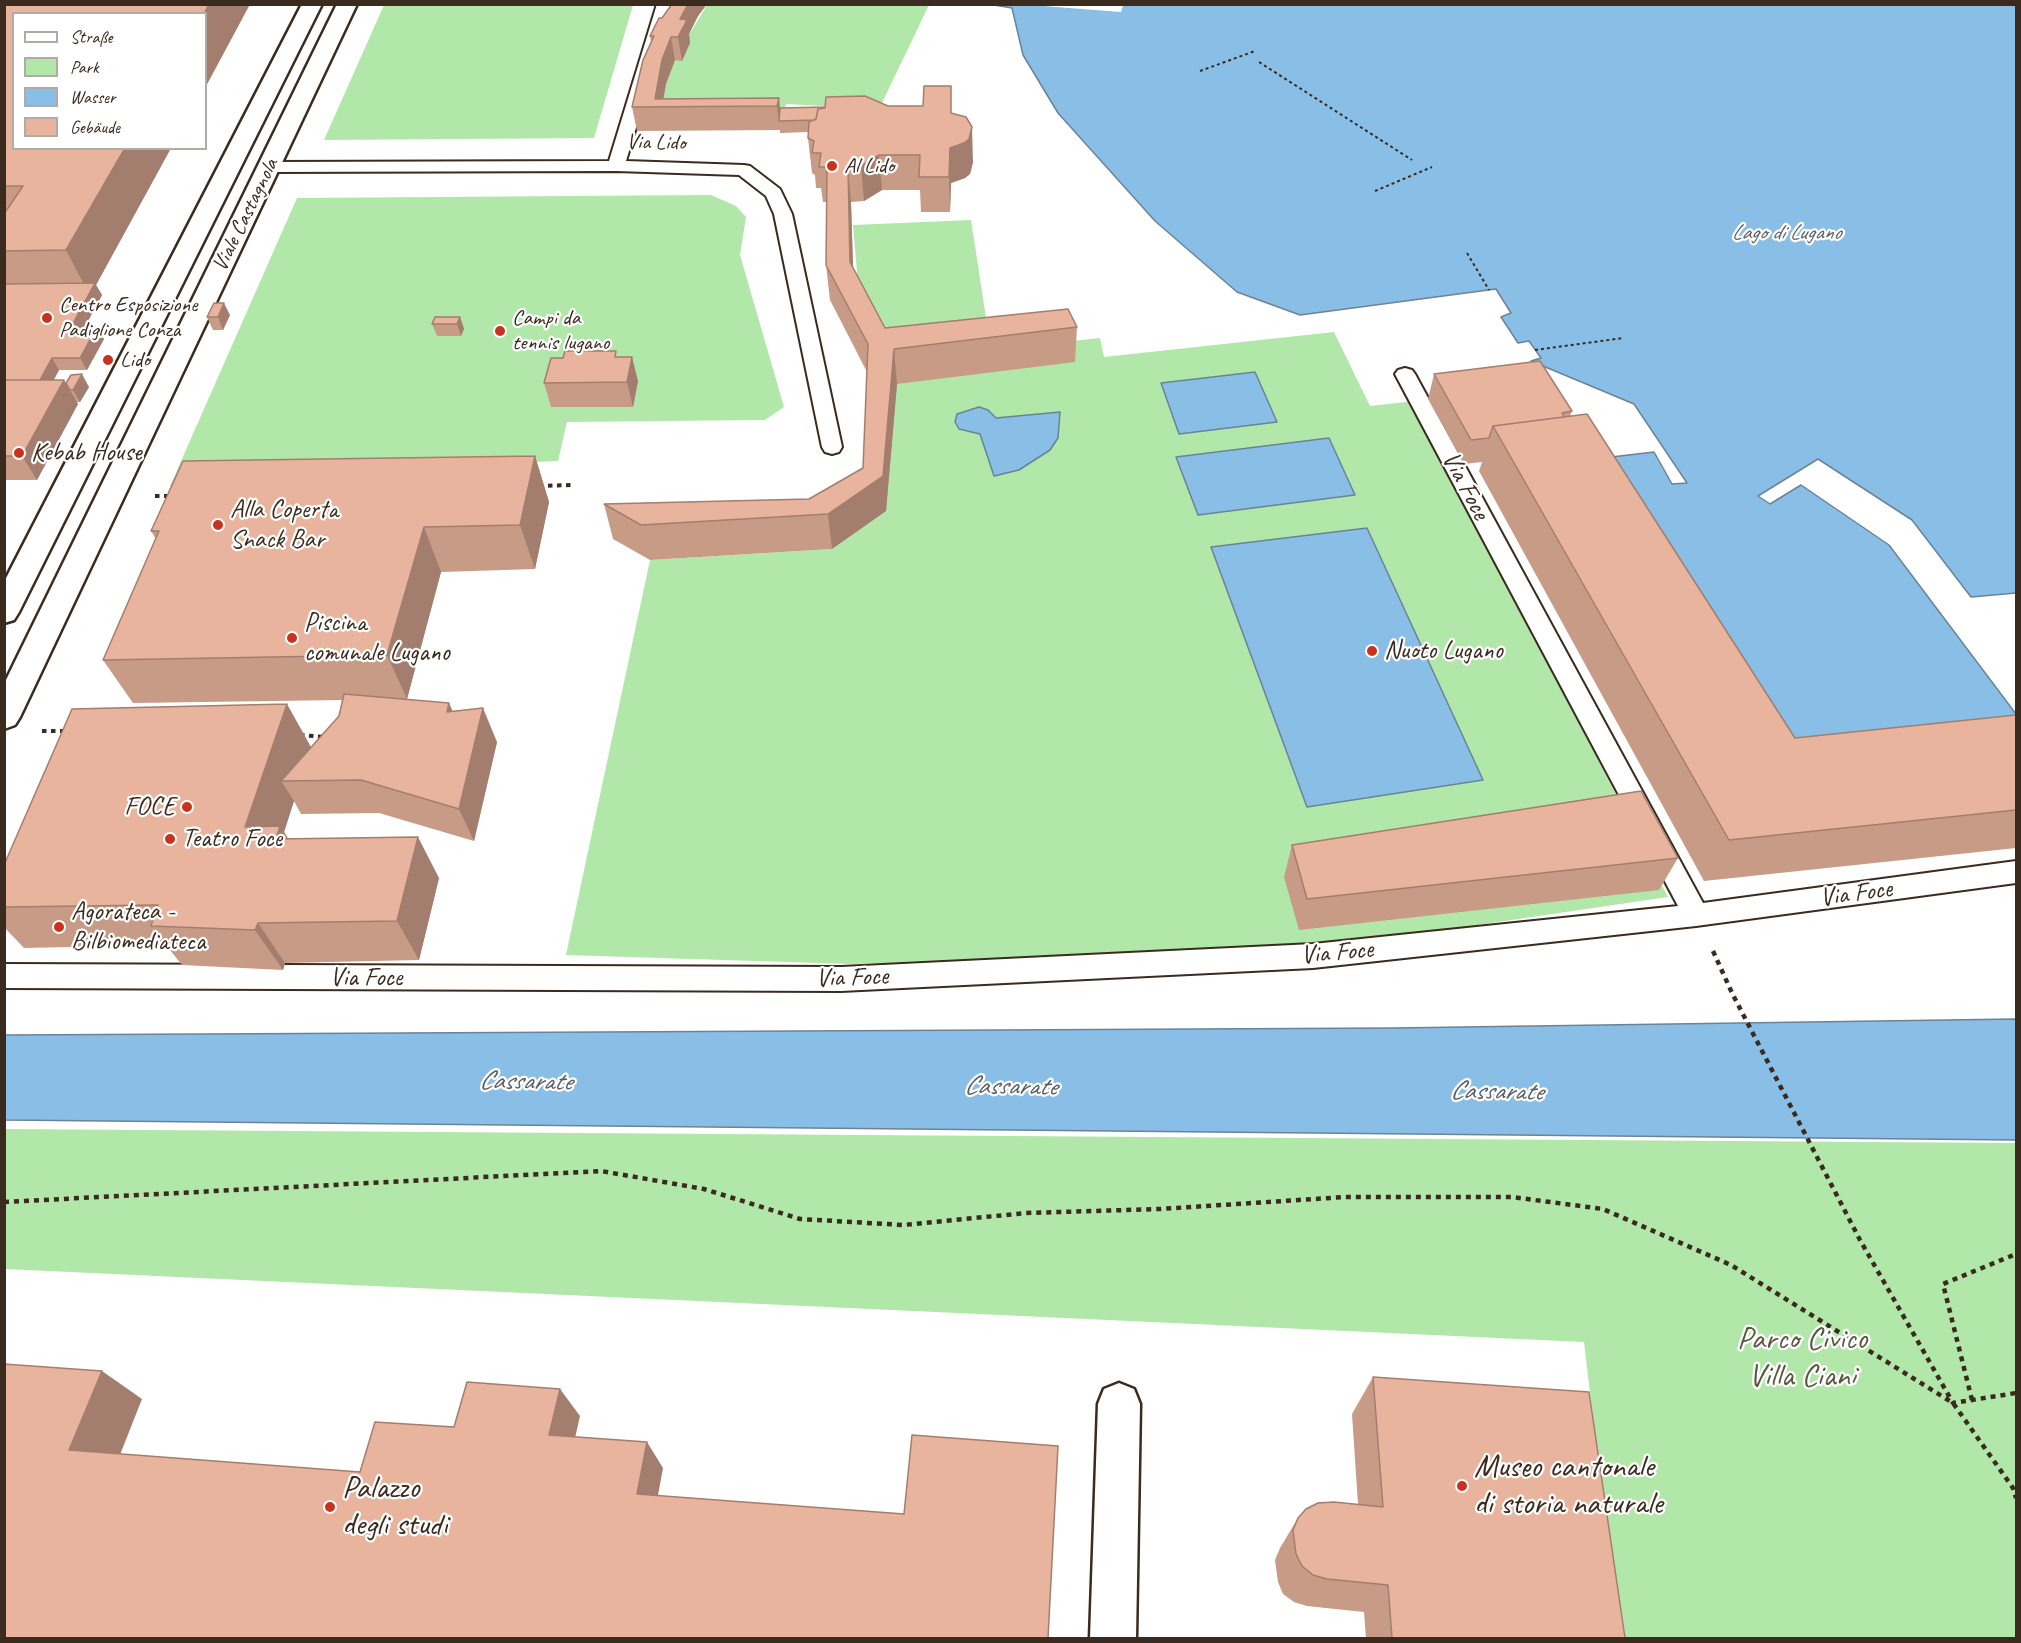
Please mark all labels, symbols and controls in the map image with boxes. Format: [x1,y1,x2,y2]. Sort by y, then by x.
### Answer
legend [12,12,207,150]
text: Straße [70,26,112,48]
text: Park [70,56,99,78]
text: Wasser [70,86,115,108]
text: Gebäude [70,116,120,138]
street label: Via Lido [626,129,686,157]
place label: Al Lido [844,153,894,179]
street label: Viale Castagnola [207,154,285,276]
marker: Al Lido [825,159,839,173]
water label: Lago di Lugano [1732,220,1840,246]
place label: Centro Esposizione Padiglione Conza [59,292,197,344]
place label: Campi da tennis lugano [512,305,609,356]
marker: Centro Esposizione Padiglione Conza [40,311,54,325]
marker: Campi da tennis lugano [493,324,507,338]
place label: Lido [120,347,150,373]
marker: Lido [101,353,115,367]
place label: Kebab House [31,437,141,469]
marker: Kebab House [12,446,26,460]
street label: Via Foce [1434,447,1496,525]
place label: Alla Coperta Snack Bar [230,494,338,556]
marker: Alla Coperta Snack Bar [211,518,225,532]
place label: Piscina comunale Lugano [304,607,450,668]
marker: Piscina comunale Lugano [285,631,299,645]
place label: Nuoto Lugano [1384,635,1503,667]
marker: Nuoto Lugano [1365,644,1379,658]
place label: FOCE [124,791,175,823]
marker: FOCE [180,800,194,814]
place label: Teatro Foce [182,823,282,855]
marker: Teatro Foce [163,832,177,846]
street label: Via Foce [1818,874,1894,914]
place label: Agorateca - Bilbiomediateca [71,896,205,958]
marker: Agorateca - Bilbiomediateca [52,920,66,934]
street label: Via Foce [1300,934,1374,972]
street label: Via Foce [815,961,889,995]
street label: Via Foce [330,962,402,994]
water label: Cassarate [479,1065,571,1099]
water label: Cassarate [964,1070,1056,1104]
water label: Cassarate [1450,1075,1542,1109]
park label: Parco Civico Villa Ciani [1737,1321,1867,1396]
place label: Museo cantonale di storia naturale [1474,1449,1663,1524]
place label: Palazzo degli studi [342,1470,447,1545]
marker: Museo cantonale di storia naturale [1455,1479,1469,1493]
marker: Palazzo degli studi [323,1500,337,1514]

